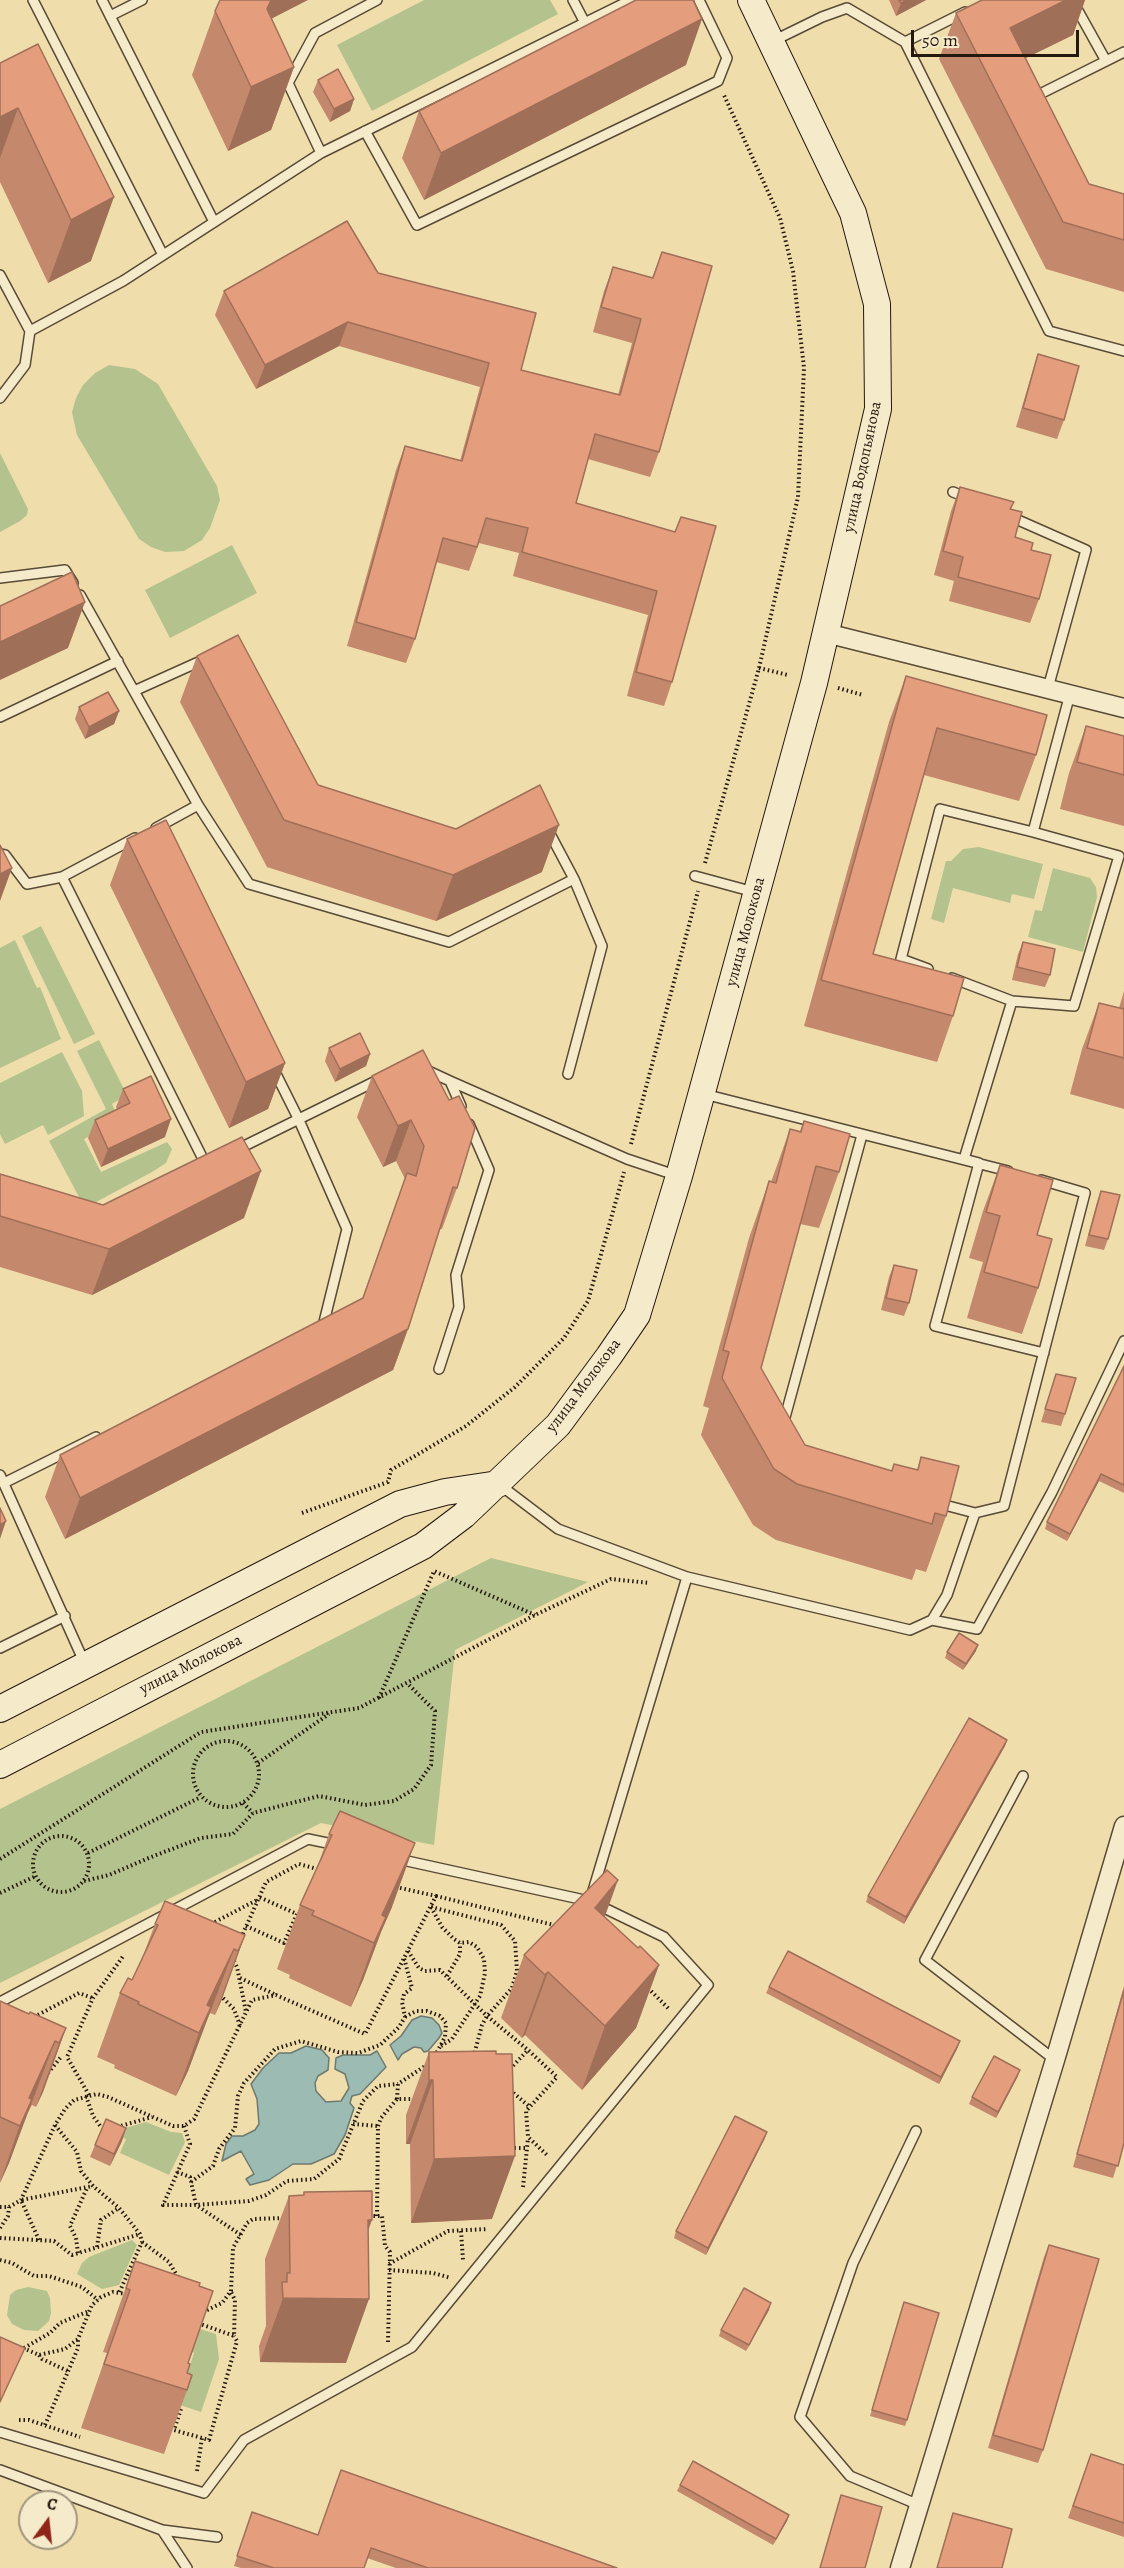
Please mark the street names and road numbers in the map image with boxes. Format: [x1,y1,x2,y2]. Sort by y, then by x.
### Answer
street label: улица Водопьянова [840,400,886,534]
street label: улица Молокова [722,875,770,989]
street label: улица Молокова [542,1335,626,1437]
street label: улица Молокова [137,1631,245,1699]

